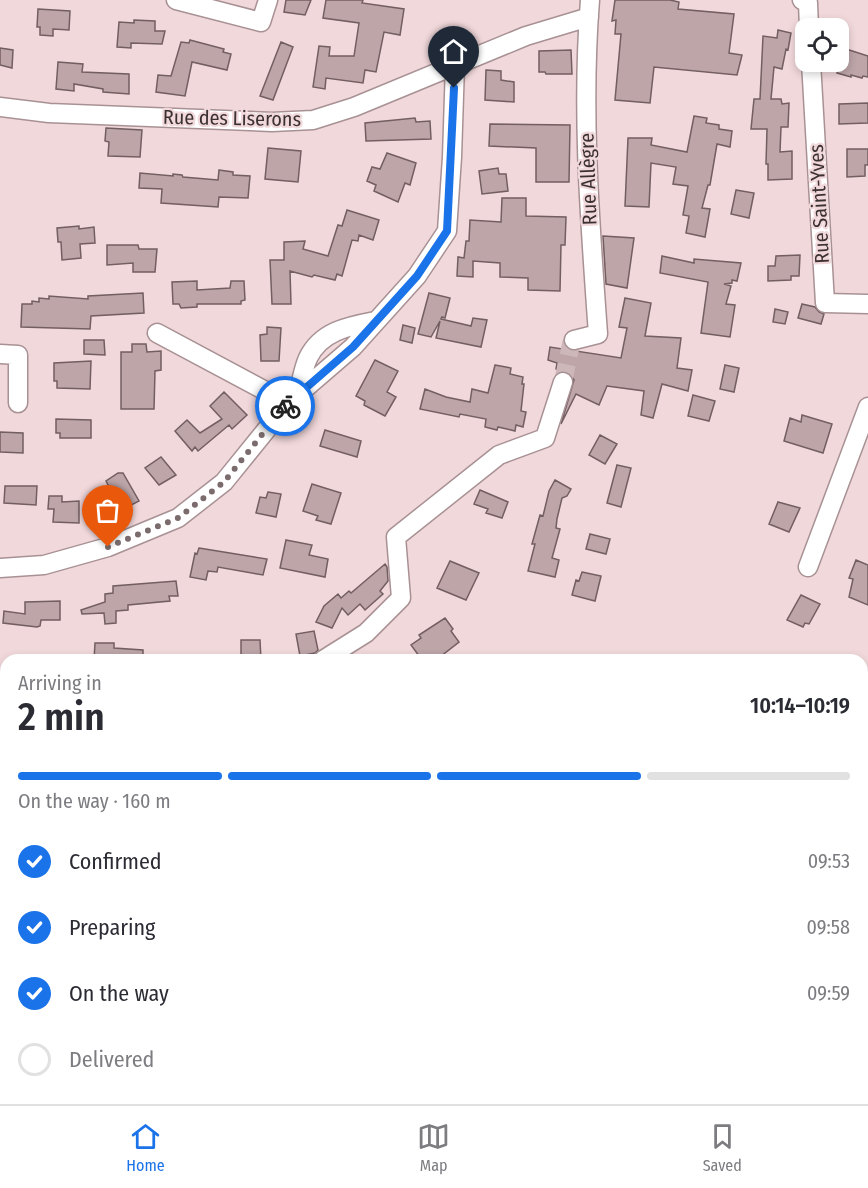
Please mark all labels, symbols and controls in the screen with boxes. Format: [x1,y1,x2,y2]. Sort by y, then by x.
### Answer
map controls [795,18,849,72]
button: locate [795,18,849,72]
pin [428,26,479,88]
icon: home [437,35,470,68]
street label: Rue des Liserons [163,105,301,131]
street label: Rue Allègre [574,132,602,226]
street label: Rue Saint-Yves [804,144,834,264]
courier [255,376,315,436]
icon: bike [269,390,302,423]
pin [82,485,133,547]
icon: bag [91,494,124,527]
text: Arriving in [18,671,102,695]
text: 10:14–10:19 [750,692,850,719]
text: 2 min [18,694,105,740]
text: On the way · 160 m [18,789,171,813]
icon: check [18,845,51,878]
text: Confirmed [69,848,162,875]
text: 09:53 [808,849,850,873]
icon: check [18,911,51,944]
text: Preparing [69,914,155,941]
text: 09:58 [807,915,850,939]
icon: check [18,977,51,1010]
text: On the way [69,980,169,1007]
text: 09:59 [807,981,850,1005]
text: Delivered [69,1046,154,1073]
tab: Home [126,1120,165,1175]
tab: Map [417,1120,450,1175]
tab: Saved [703,1120,742,1175]

